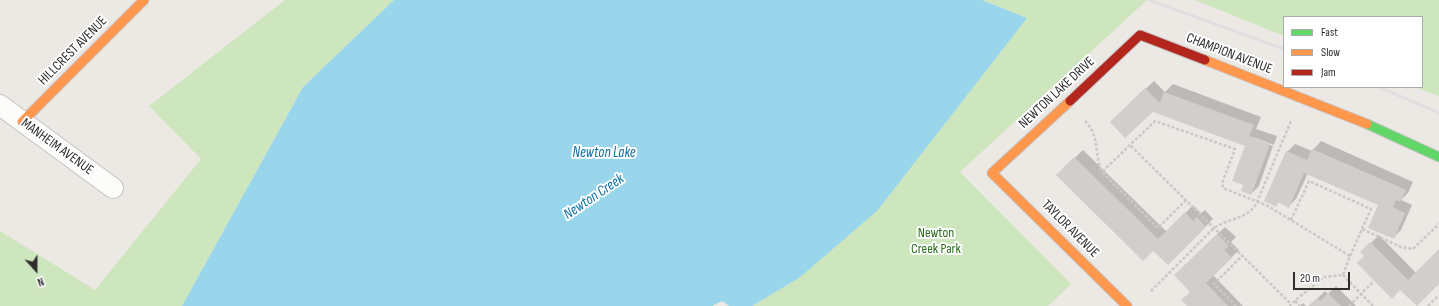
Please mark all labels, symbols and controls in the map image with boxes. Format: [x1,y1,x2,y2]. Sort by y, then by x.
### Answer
street label: HILLCREST AVENUE [35,13,111,89]
legend [1283,16,1423,88]
text: Fast [1321,25,1338,40]
street label: CHAMPION AVENUE [1184,30,1274,78]
text: Slow [1321,45,1340,60]
street label: NEWTON LAKE DRIVE [1016,54,1098,132]
text: Jam [1321,65,1336,80]
street label: MANHEIM AVENUE [18,115,96,179]
water label: Newton Lake [572,144,636,162]
water label: Newton Creek [560,170,628,224]
street label: TAYLOR AVENUE [1038,197,1102,261]
park label: Newton Creek Park [911,225,961,258]
north arrow [16,250,56,290]
scale bar [1295,264,1352,290]
text: 20 m [1300,271,1320,286]
text: N [35,275,46,289]

